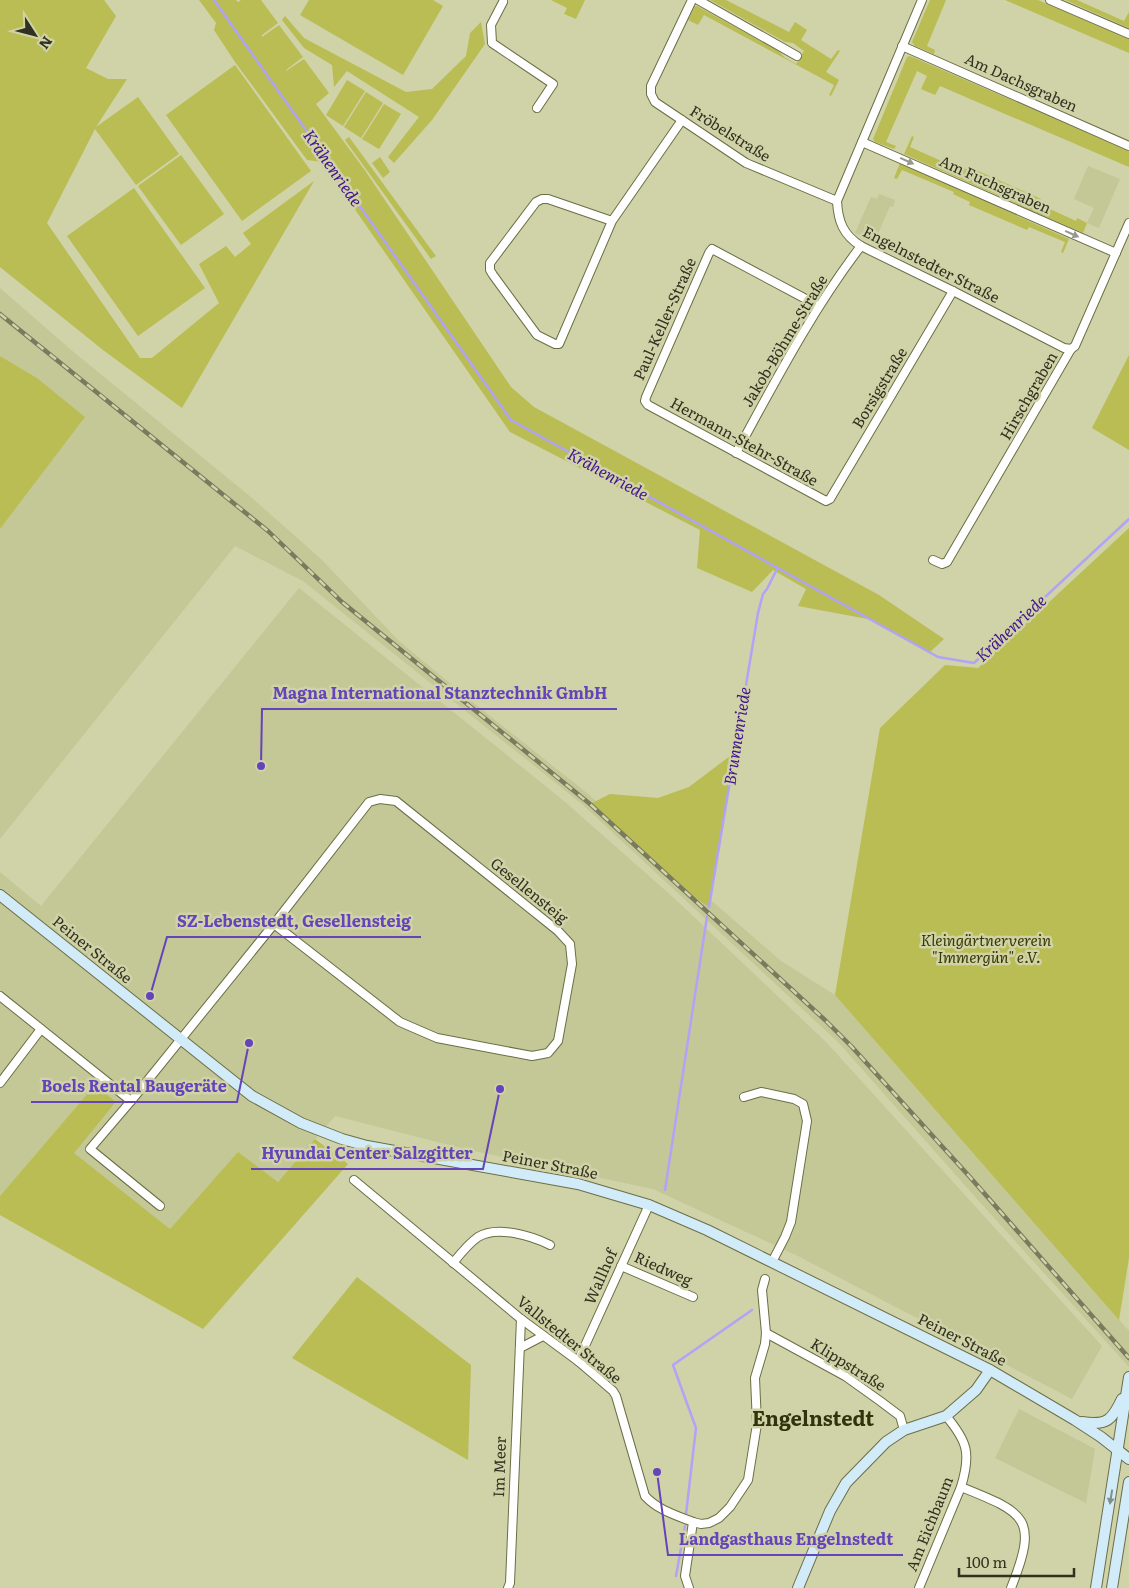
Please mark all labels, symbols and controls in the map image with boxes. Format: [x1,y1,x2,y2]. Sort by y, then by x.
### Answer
north arrow [10,10,60,60]
text: N [35,33,58,54]
street label: Am Dachsgraben [961,46,1082,117]
street label: Fröbelstraße [686,99,776,167]
water label: Krähenriede [298,124,369,211]
street label: Am Fuchsgraben [936,149,1055,219]
one-way arrow [900,158,914,166]
street label: Engelnstedter Straße [859,219,1004,308]
one-way arrow [1065,230,1079,238]
street label: Paul-Keller-Straße [626,253,701,384]
street label: Jakob-Böhme-Straße [735,270,832,411]
street label: Borsigstraße [845,342,912,432]
street label: Hirschgraben [993,347,1062,444]
street label: Hermann-Stehr-Straße [667,390,823,491]
water label: Krähenriede [564,441,653,505]
water label: Krähenriede [970,588,1051,666]
callout: Magna International Stanztechnik GmbH [262,678,617,709]
text: Magna International Stanztechnik GmbH [272,680,608,704]
water label: Brunnenriede [716,685,756,787]
street label: Gesellensteig [486,851,574,929]
callout: SZ-Lebenstedt, Gesellensteig [167,906,421,937]
text: SZ-Lebenstedt, Gesellensteig [177,908,411,932]
street label: Peiner Straße [48,909,138,988]
park label: Kleingärtnerverein "Immergün" e.V. [921,928,1051,968]
callout: Boels Rental Baugeräte [31,1071,237,1102]
text: Boels Rental Baugeräte [41,1073,227,1097]
callout: Hyundai Center Salzgitter [251,1138,483,1169]
text: Hyundai Center Salzgitter [261,1140,473,1164]
street label: Peiner Straße [500,1143,600,1184]
street label: Wallhof [577,1244,623,1308]
street label: Riedweg [631,1245,697,1291]
street label: Vallstedter Straße [513,1289,627,1388]
street label: Peiner Straße [914,1306,1011,1371]
street label: Klippstraße [807,1331,891,1396]
district label: Engelnstedt [752,1402,874,1432]
street label: Im Meer [486,1436,511,1498]
street label: Am Eichbaum [899,1472,958,1574]
one-way arrow [1106,1490,1114,1506]
callout: Landgasthaus Engelnstedt [668,1524,903,1555]
text: Landgasthaus Engelnstedt [679,1526,893,1550]
scale bar [959,1546,1074,1578]
text: 100 m [966,1550,1007,1573]

